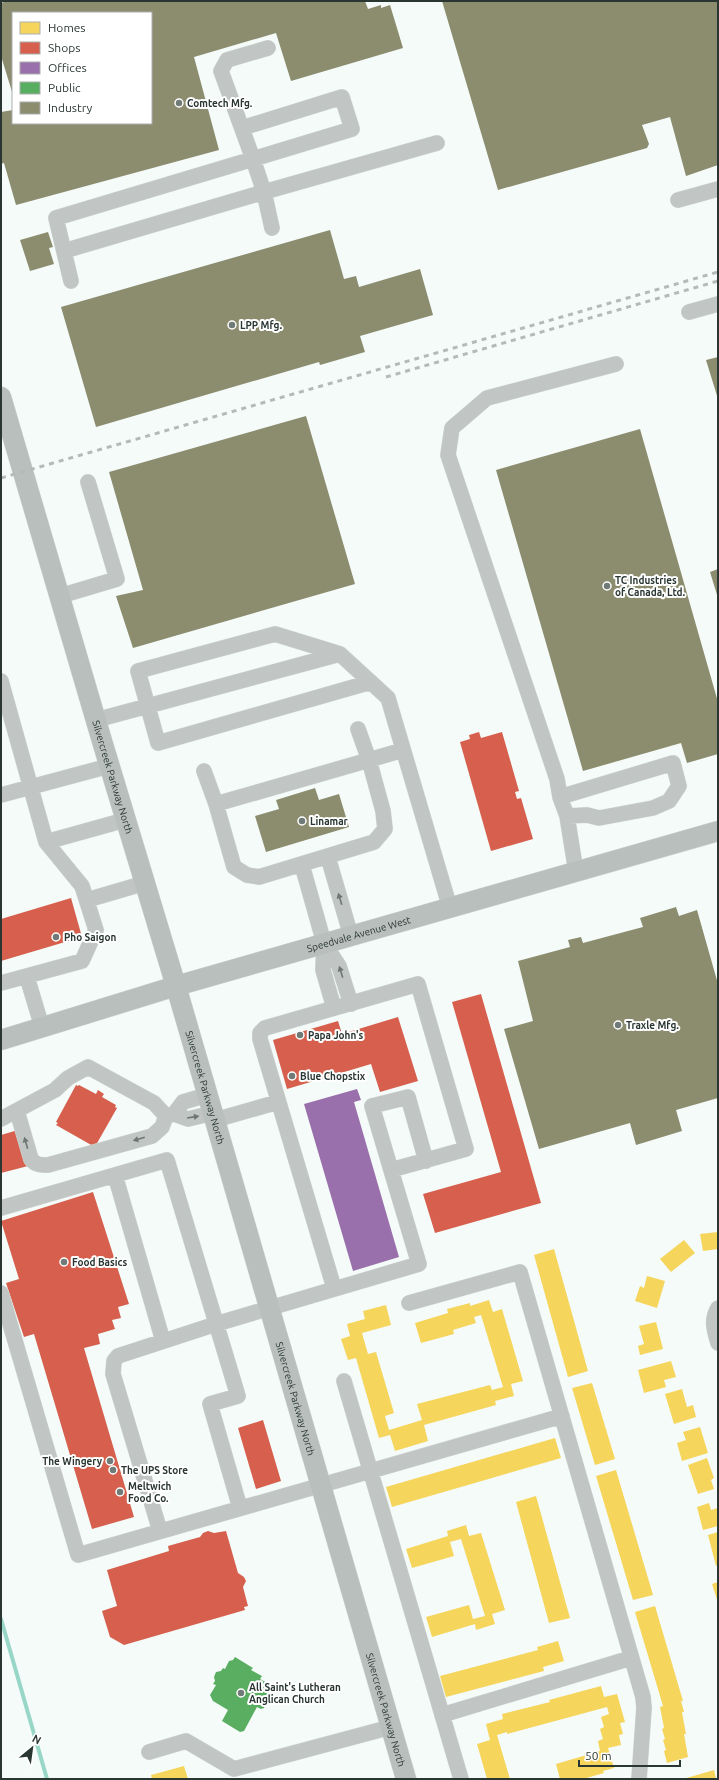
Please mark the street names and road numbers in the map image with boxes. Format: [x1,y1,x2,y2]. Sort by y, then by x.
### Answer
street label: Silvercreek Parkway North [90,719,135,835]
street label: Speedvale Avenue West [306,914,412,954]
street label: Silvercreek Parkway North [183,1029,227,1146]
street label: Silvercreek Parkway North [273,1341,317,1457]
street label: Silvercreek Parkway North [364,1652,407,1768]

